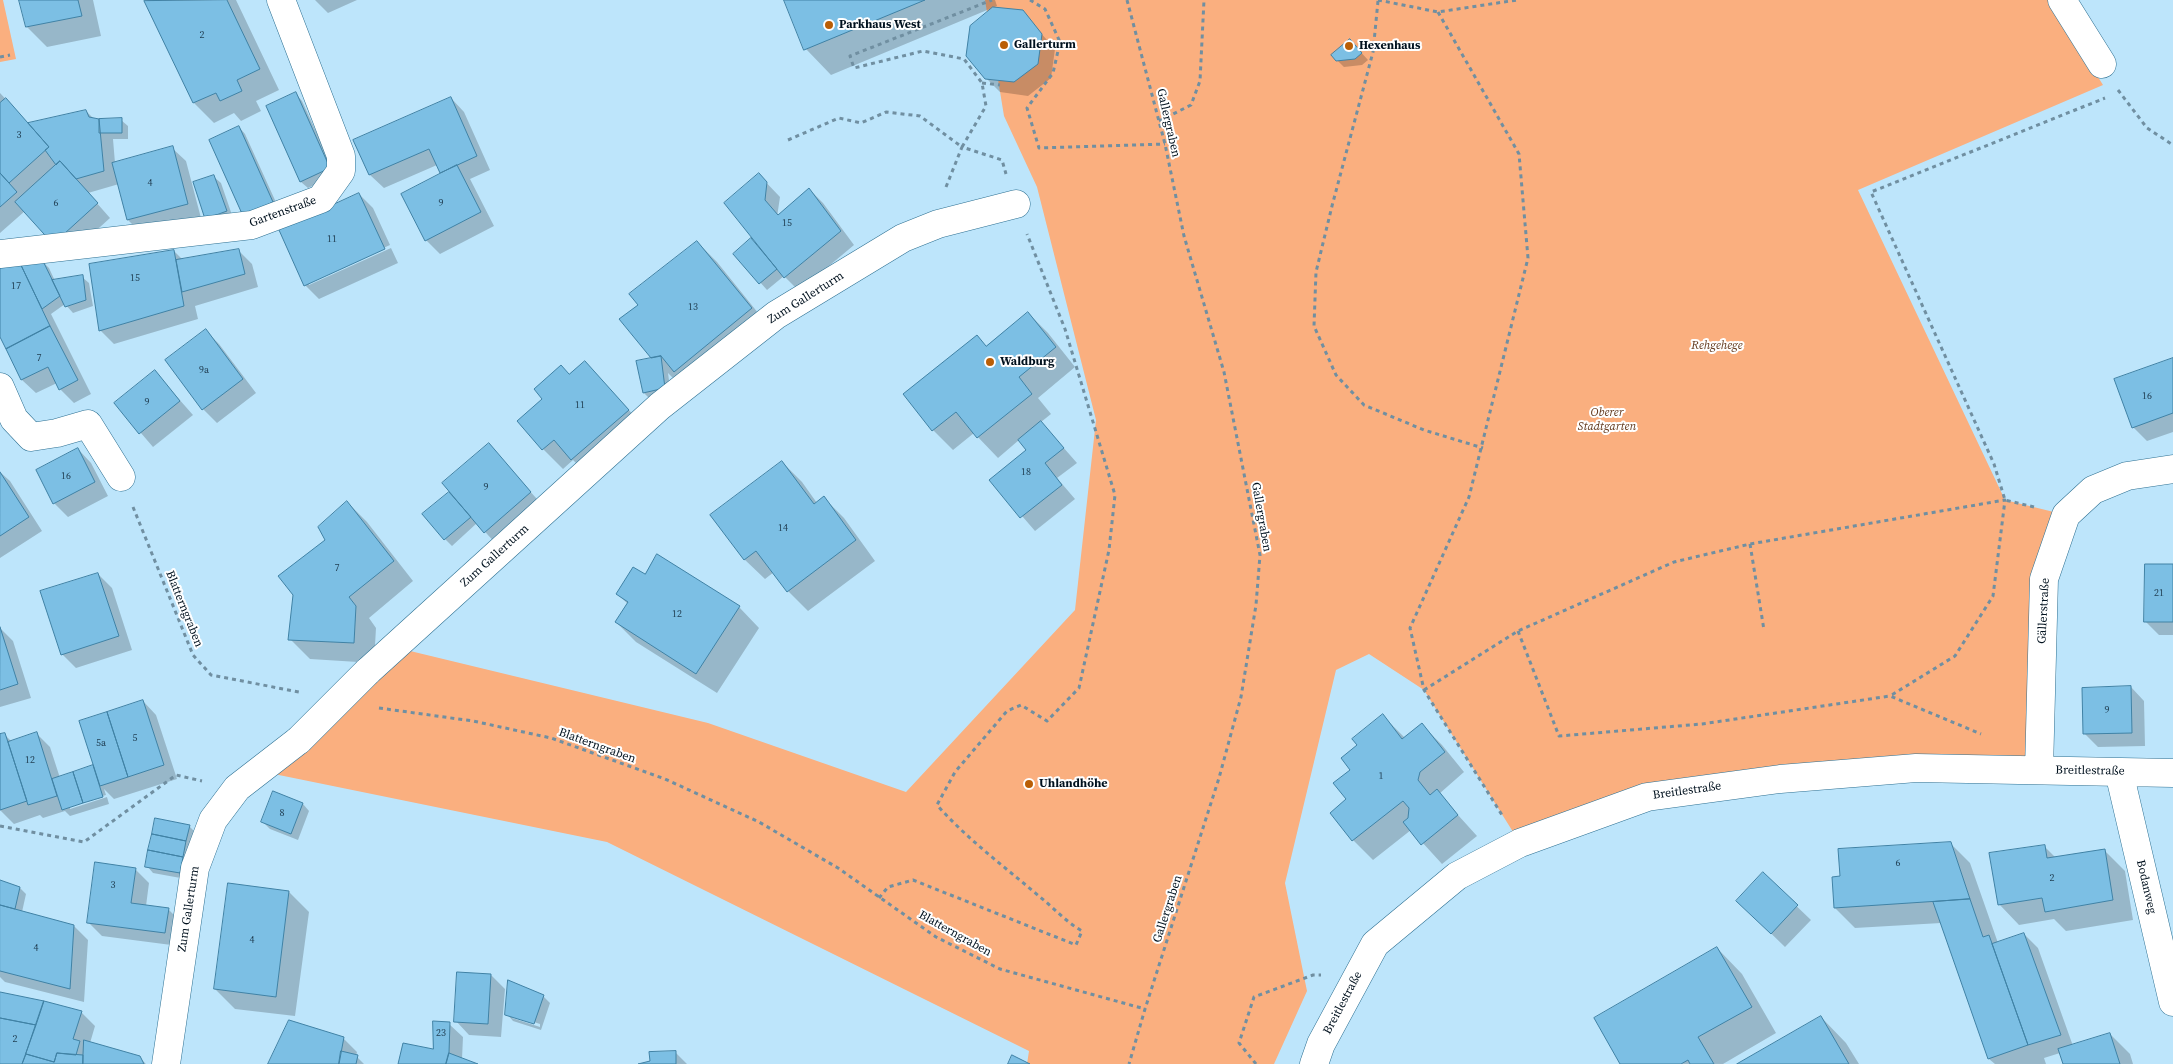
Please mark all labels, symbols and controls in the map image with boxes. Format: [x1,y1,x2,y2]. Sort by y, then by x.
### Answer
place label: Parkhaus West [839,18,921,32]
marker: Parkhaus West [823,19,835,31]
house number: 2 [200,29,204,41]
place label: Gallerturm [1014,38,1076,52]
marker: Gallerturm [998,39,1010,51]
place label: Hexenhaus [1359,39,1420,53]
marker: Hexenhaus [1343,40,1355,52]
street label: Gallergraben [1153,87,1183,159]
house number: 3 [17,129,21,141]
house number: 4 [148,177,152,189]
street label: Gartenstraße [248,193,318,231]
house number: 6 [54,197,58,209]
house number: 9 [439,197,443,209]
house number: 15 [782,217,792,229]
house number: 11 [327,233,337,245]
street label: Zum Gallerturm [765,269,847,327]
house number: 15 [130,272,140,284]
house number: 17 [11,280,21,292]
house number: 13 [688,301,698,313]
park label: Rehgehege [1691,339,1743,353]
house number: 7 [37,352,41,364]
place label: Waldburg [1000,355,1055,369]
marker: Waldburg [984,356,996,368]
house number: 9a [199,364,209,376]
house number: 16 [2142,390,2152,402]
house number: 9 [145,396,149,408]
house number: 11 [575,399,585,411]
park label: Oberer Stadtgarten [1578,406,1636,434]
house number: 18 [1021,466,1031,478]
house number: 16 [61,470,71,482]
house number: 9 [484,481,488,493]
street label: Gallergraben [1248,481,1274,553]
street label: Zum Gallerturm [458,522,532,590]
house number: 14 [778,522,788,534]
house number: 7 [335,562,339,574]
street label: Blatterngraben [162,569,206,649]
street label: Gällerstraße [2035,578,2053,644]
house number: 21 [2154,587,2164,599]
house number: 12 [672,608,682,620]
house number: 9 [2105,704,2109,716]
street label: Blatterngraben [557,725,637,767]
house number: 5 [133,732,137,744]
house number: 5a [96,737,106,749]
house number: 12 [25,754,35,766]
street label: Breitlestraße [2055,763,2125,779]
house number: 1 [1379,770,1383,782]
place label: Uhlandhöhe [1039,777,1108,791]
marker: Uhlandhöhe [1023,778,1035,790]
street label: Breitlestraße [1652,779,1722,803]
house number: 8 [280,807,284,819]
house number: 6 [1896,857,1900,869]
street label: Bodanweg [2133,859,2159,915]
street label: Zum Gallerturm [175,865,203,953]
house number: 2 [2050,872,2054,884]
street label: Gallergraben [1150,873,1186,945]
house number: 3 [111,879,115,891]
street label: Blatterngraben [916,908,994,960]
house number: 4 [250,934,254,946]
house number: 4 [34,942,38,954]
street label: Breitlestraße [1320,969,1366,1037]
house number: 23 [436,1027,446,1039]
house number: 2 [13,1033,17,1045]

